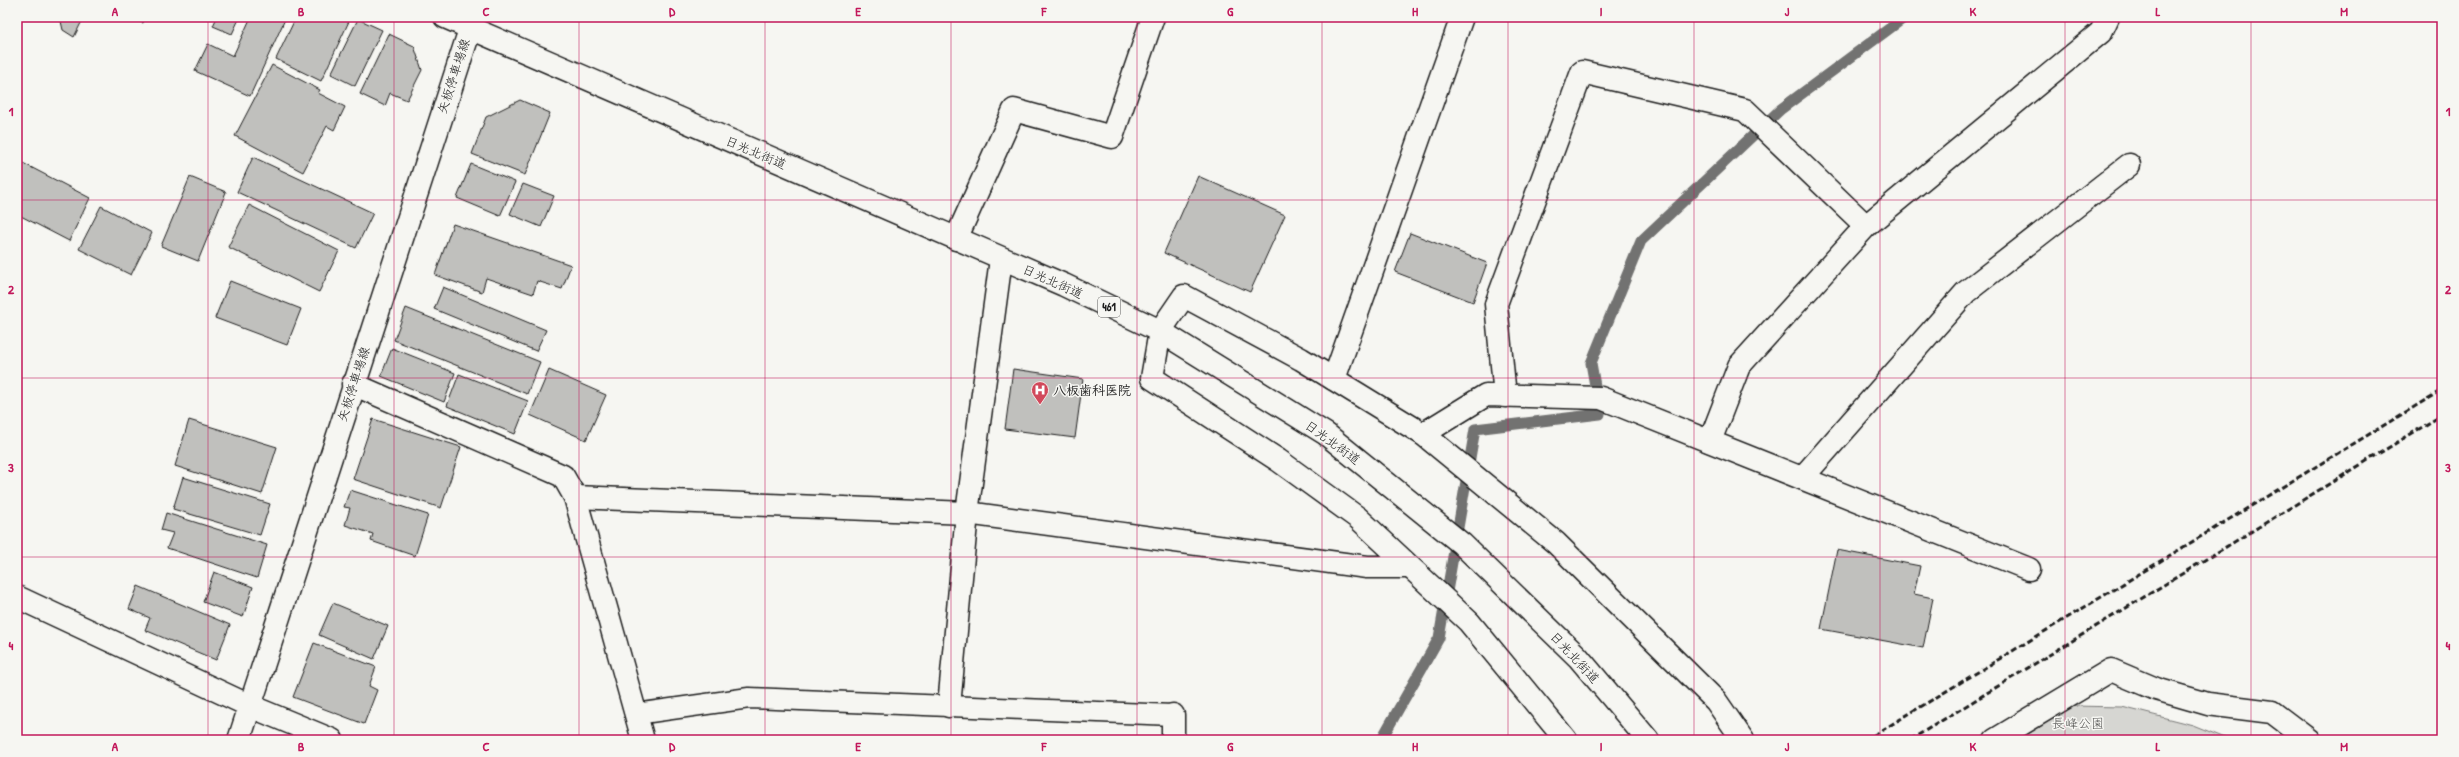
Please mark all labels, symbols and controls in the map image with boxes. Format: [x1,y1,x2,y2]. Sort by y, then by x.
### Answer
text: A [112,2,119,20]
text: B [298,2,305,20]
text: C [482,2,490,20]
text: D [669,2,676,20]
text: E [855,2,861,20]
text: F [1041,2,1048,20]
text: G [1227,2,1234,20]
text: H [1412,2,1418,20]
text: I [1599,2,1603,20]
text: J [1785,2,1790,20]
text: K [1970,2,1977,20]
text: L [2156,2,2161,20]
text: M [2340,2,2348,20]
street label: 矢板停車場線 [432,35,474,116]
text: 1 [9,102,14,120]
text: 1 [2446,102,2451,120]
street label: 日光北街道 [723,131,789,173]
street label: 日光北街道 [1020,260,1086,302]
text: 2 [8,280,15,298]
text: 2 [2445,280,2452,298]
road number: 461 [1098,297,1120,317]
street label: 矢板停車場線 [332,343,374,424]
hospital icon: 八板歯科医院 [1030,380,1050,405]
place label: 八板歯科医院 [1053,381,1131,399]
street label: 日光北街道 [1301,416,1365,468]
text: 3 [8,458,14,476]
text: 3 [2445,458,2451,476]
street label: 日光北街道 [1546,627,1604,687]
text: 4 [9,636,14,654]
text: 4 [2446,636,2451,654]
park label: 長峰公園 [2052,714,2104,732]
text: A [112,737,119,755]
text: B [298,737,305,755]
text: C [482,737,490,755]
text: D [669,737,676,755]
text: E [855,737,861,755]
text: F [1041,737,1048,755]
text: G [1227,737,1234,755]
text: H [1412,737,1418,755]
text: I [1599,737,1603,755]
text: J [1785,737,1790,755]
text: K [1970,737,1977,755]
text: L [2156,737,2161,755]
text: M [2340,737,2348,755]

